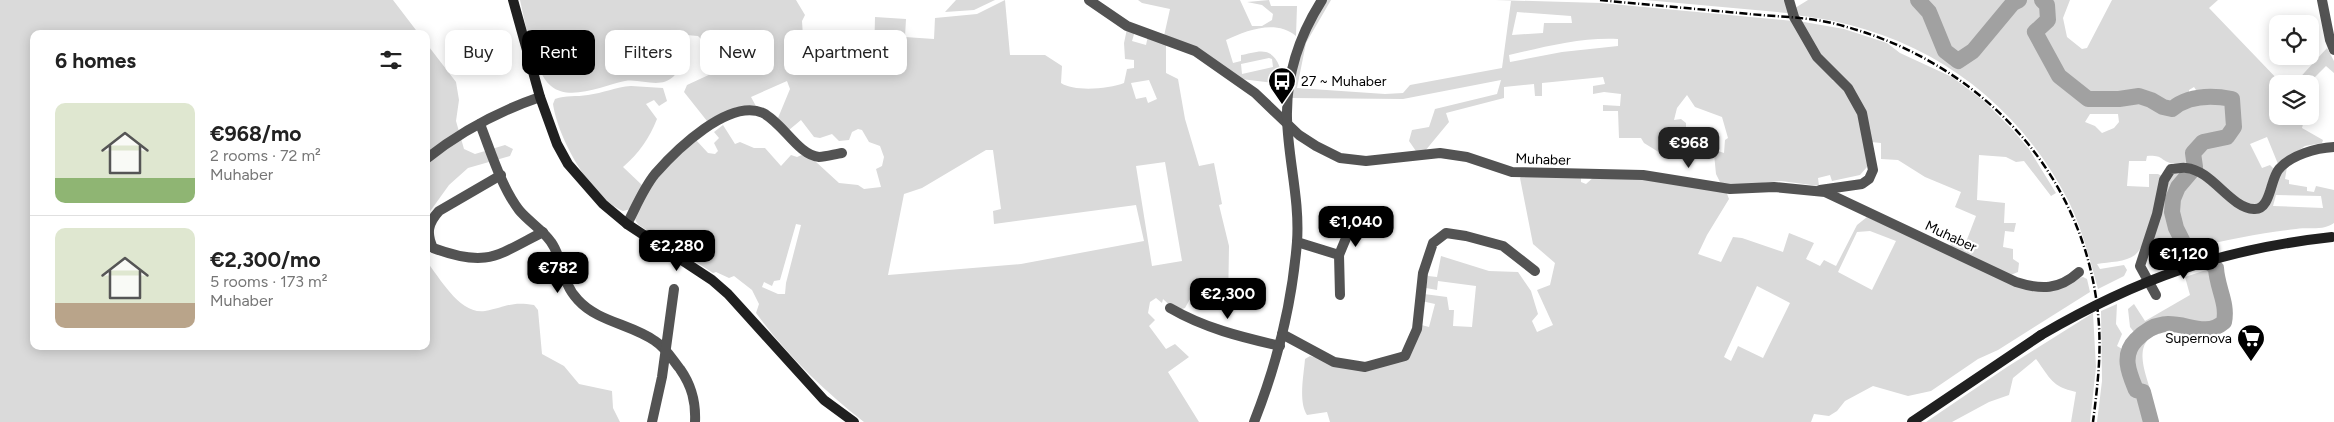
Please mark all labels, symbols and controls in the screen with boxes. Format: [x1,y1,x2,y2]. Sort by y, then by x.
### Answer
map controls [2269,15,2319,125]
button: locate [2269,15,2319,65]
chip: Buy [445,30,512,75]
chip: Rent [522,30,595,75]
chip: Filters [605,30,690,75]
chip: New [700,30,774,75]
chip: Apartment [784,30,907,75]
icon: filters [377,46,405,74]
text: 6 homes [55,48,136,73]
bus stop icon: 27 ~ Muhaber [1267,66,1297,105]
place label: 27 ~ Muhaber [1301,73,1387,90]
button: layers [2269,75,2319,125]
text: €968/mo [210,121,301,146]
icon: home [95,123,155,183]
pin: €968 [1659,126,1719,169]
text: €968 [1669,133,1709,152]
text: 2 rooms · 72 m² [210,146,321,165]
street label: Muhaber [1515,150,1571,169]
text: Muhaber [210,165,273,184]
pin: €1,040 [1315,206,1397,248]
text: €1,040 [1330,212,1382,231]
street label: Muhaber [1922,217,1980,256]
pin: €2,280 [636,230,718,272]
text: €2,280 [650,236,704,255]
pin: €1,120 [2143,238,2225,280]
text: €1,120 [2160,244,2208,263]
text: €2,300/mo [210,247,321,272]
icon: home [95,248,155,308]
pin: €782 [528,252,588,294]
text: €782 [538,258,578,277]
text: 5 rooms · 173 m² [210,272,327,291]
pin: €2,300 [1187,278,1269,320]
text: €2,300 [1201,284,1255,303]
text: Muhaber [210,291,273,310]
supermarket icon: Supernova [2236,323,2266,362]
place label: Supernova [2165,330,2232,347]

